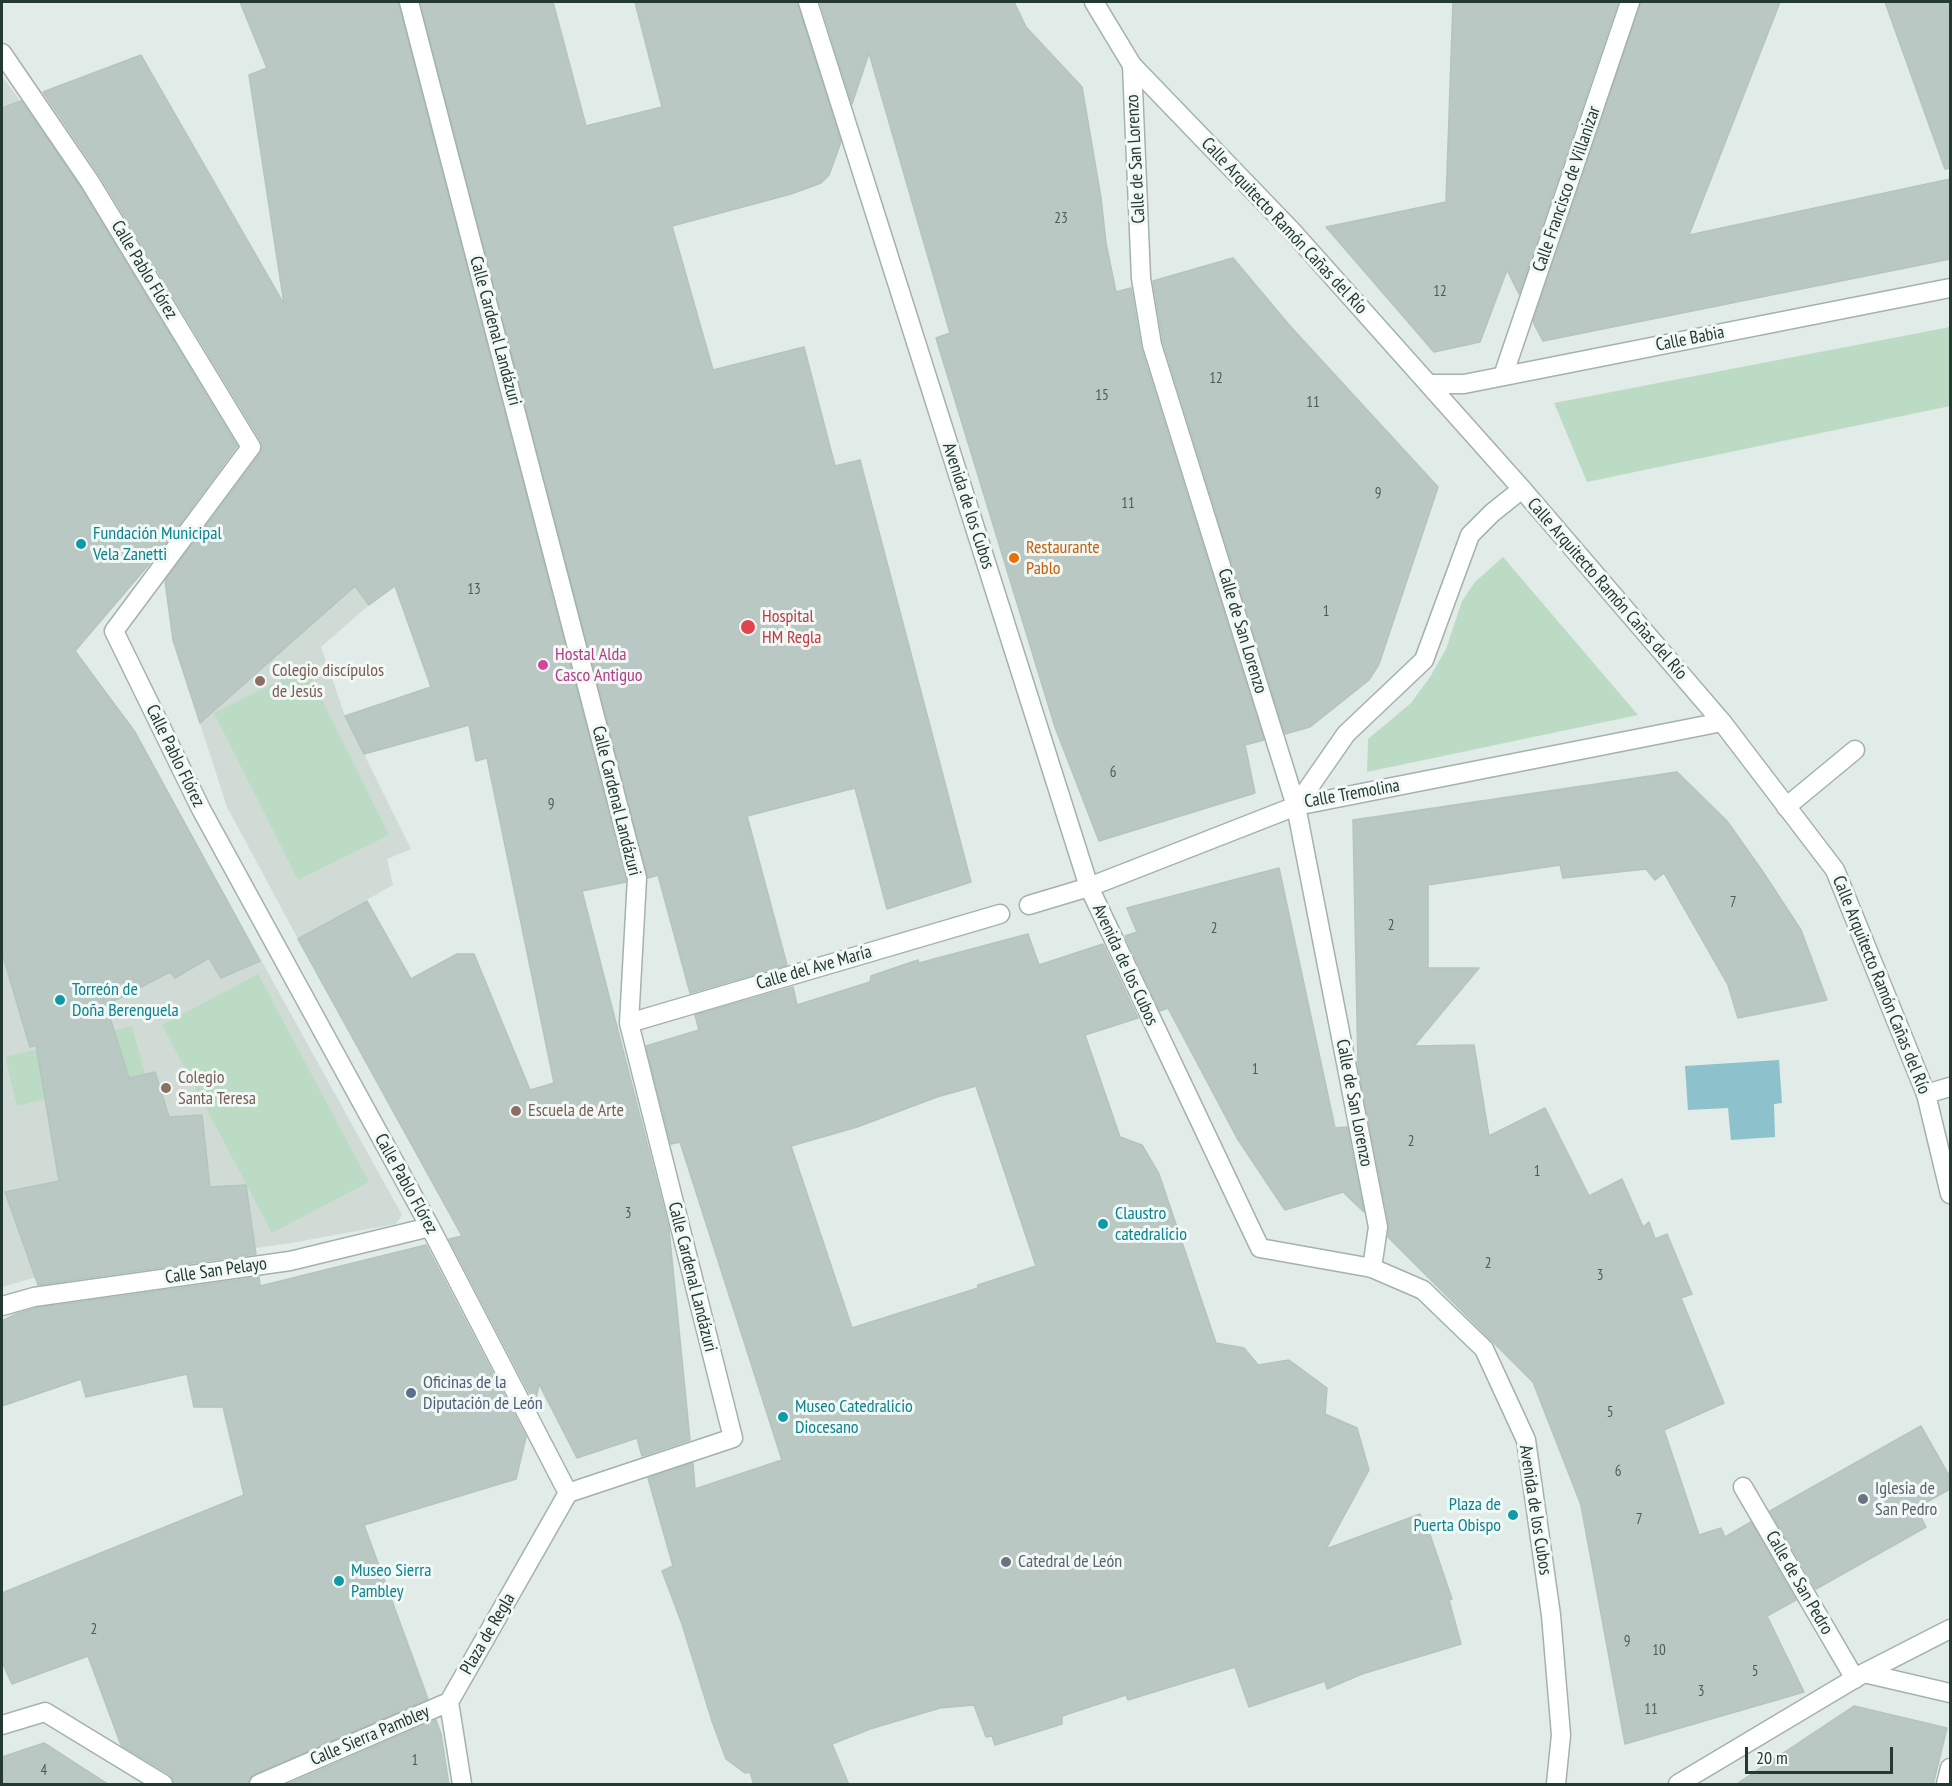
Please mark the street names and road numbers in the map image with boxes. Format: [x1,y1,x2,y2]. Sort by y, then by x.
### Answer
street label: Calle de San Lorenzo [1122,94,1150,224]
street label: Calle Francisco de Villanizar [1529,103,1605,275]
street label: Calle Arquitecto Ramón Cañas del Río [1196,133,1372,319]
street label: Calle Pablo Flórez [106,217,182,323]
street label: Calle Cardenal Landázuri [465,254,525,408]
street label: Calle Babia [1654,322,1726,356]
street label: Avenida de los Cubos [937,440,999,572]
street label: Calle Arquitecto Ramón Cañas del Río [1522,494,1692,684]
street label: Calle de San Lorenzo [1213,566,1271,696]
street label: Calle Pablo Flórez [141,701,209,811]
street label: Calle Cardenal Landázuri [587,724,645,878]
street label: Calle Tremolina [1303,775,1401,813]
street label: Calle Arquitecto Ramón Cañas del Río [1827,873,1935,1097]
street label: Avenida de los Cubos [1087,901,1163,1029]
street label: Calle del Ave María [754,941,874,995]
street label: Calle de San Lorenzo [1331,1037,1377,1169]
street label: Calle Pablo Flórez [370,1130,442,1238]
street label: Calle Cardenal Landázuri [663,1200,721,1354]
street label: Calle San Pelayo [164,1253,268,1289]
street label: Avenida de los Cubos [1514,1443,1556,1577]
street label: Calle de San Pedro [1761,1527,1837,1639]
street label: Plaza de Regla [456,1589,520,1679]
street label: Calle Sierra Pambley [307,1701,433,1771]

